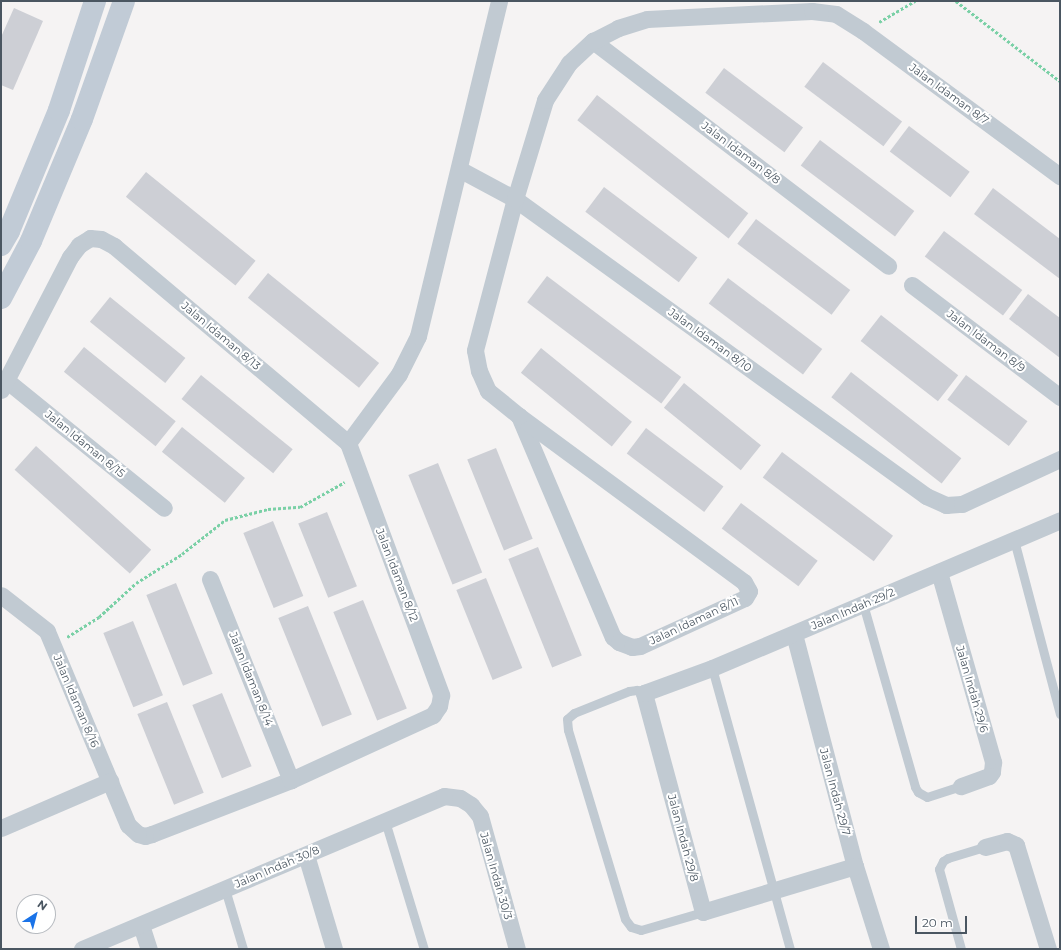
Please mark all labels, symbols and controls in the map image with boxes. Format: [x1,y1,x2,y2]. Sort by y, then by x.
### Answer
street label: Jalan Idaman 8/7 [907,61,991,127]
street label: Jalan Idaman 8/8 [699,119,783,187]
street label: Jalan Idaman 8/13 [179,299,263,373]
street label: Jalan Idaman 8/10 [666,305,754,375]
street label: Jalan Idaman 8/9 [944,307,1028,375]
street label: Jalan Idaman 8/15 [42,408,128,480]
street label: Jalan Idaman 8/12 [373,527,421,623]
street label: Jalan Indah 29/2 [809,585,897,633]
street label: Jalan Idaman 8/11 [647,595,741,647]
street label: Jalan Idaman 8/14 [226,630,276,728]
street label: Jalan Indah 29/6 [953,644,991,734]
street label: Jalan Idaman 8/16 [51,653,101,749]
street label: Jalan Indah 29/7 [817,747,853,837]
street label: Jalan Indah 29/8 [665,793,701,883]
street label: Jalan Indah 30/3 [477,831,515,921]
street label: Jalan Indah 30/8 [233,843,321,891]
north arrow [16,894,56,934]
text: N [35,897,50,913]
scale bar [917,908,969,934]
text: 20 m [922,915,953,930]

